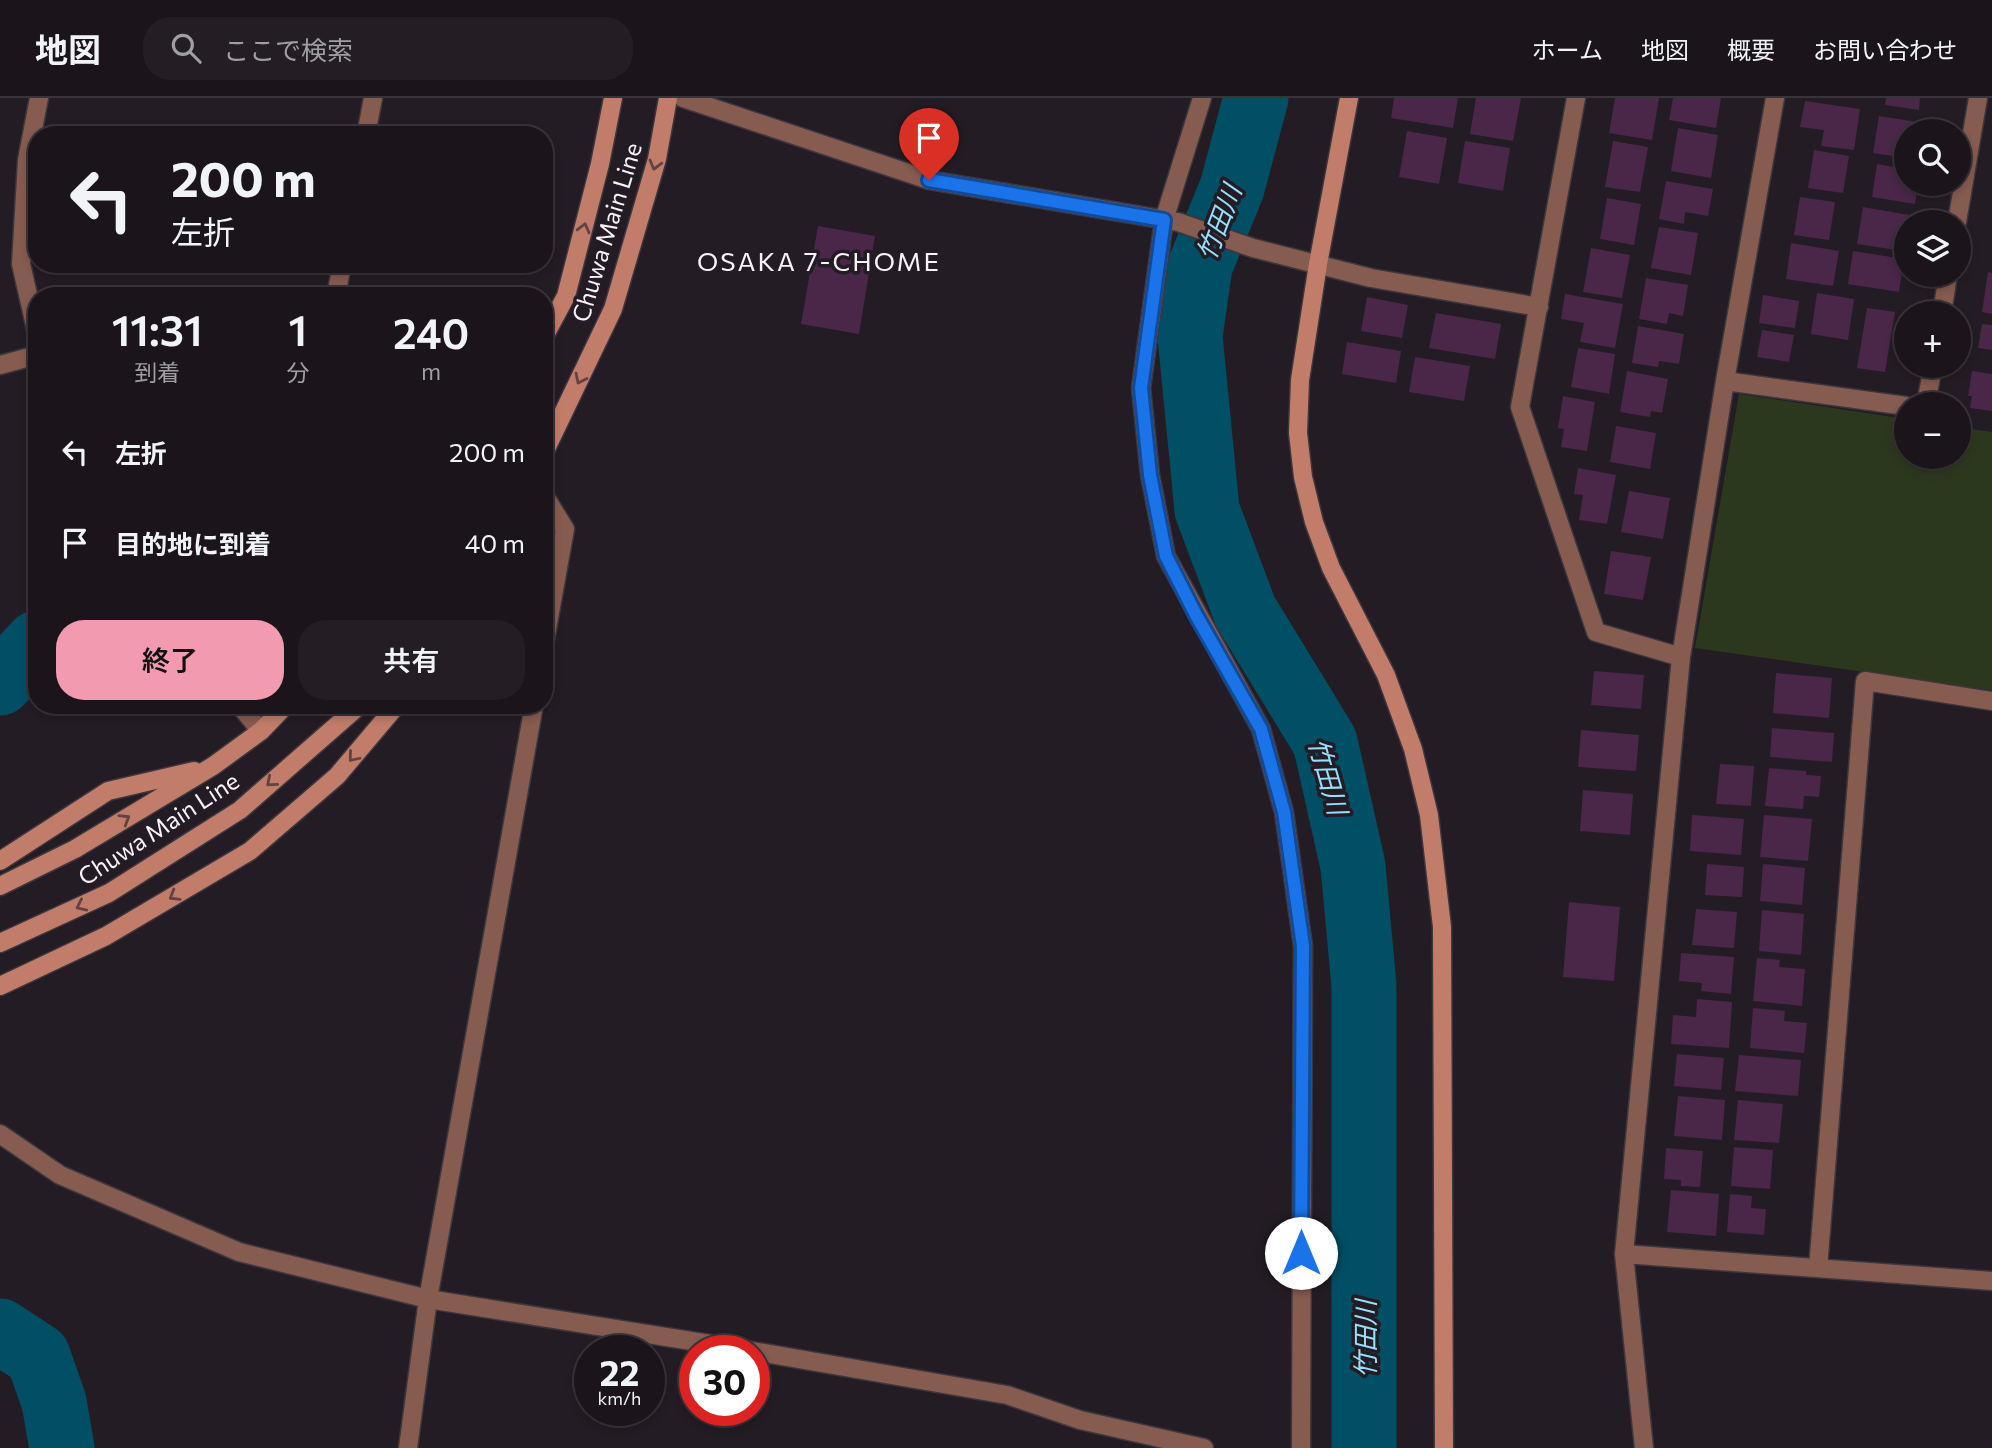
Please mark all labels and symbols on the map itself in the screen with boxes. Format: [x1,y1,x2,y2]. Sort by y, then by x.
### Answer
pin [899,108,959,180]
street label: Chuwa Main Line [565,139,647,325]
one-way arrow [649,159,663,171]
water label: 竹田川 [1190,177,1248,264]
one-way arrow [576,222,590,234]
district label: OSAKA 7-CHOME [697,245,941,276]
one-way arrow [574,372,588,384]
water label: 竹田川 [1303,734,1355,821]
one-way arrow [349,749,361,762]
street label: Chuwa Main Line [72,765,244,891]
one-way arrow [267,774,280,786]
one-way arrow [118,815,131,828]
one-way arrow [169,887,182,900]
one-way arrow [76,898,89,912]
position arrow [1264,1216,1338,1290]
water label: 竹田川 [1349,1297,1380,1378]
speed limit sign: 30 [679,1335,770,1426]

